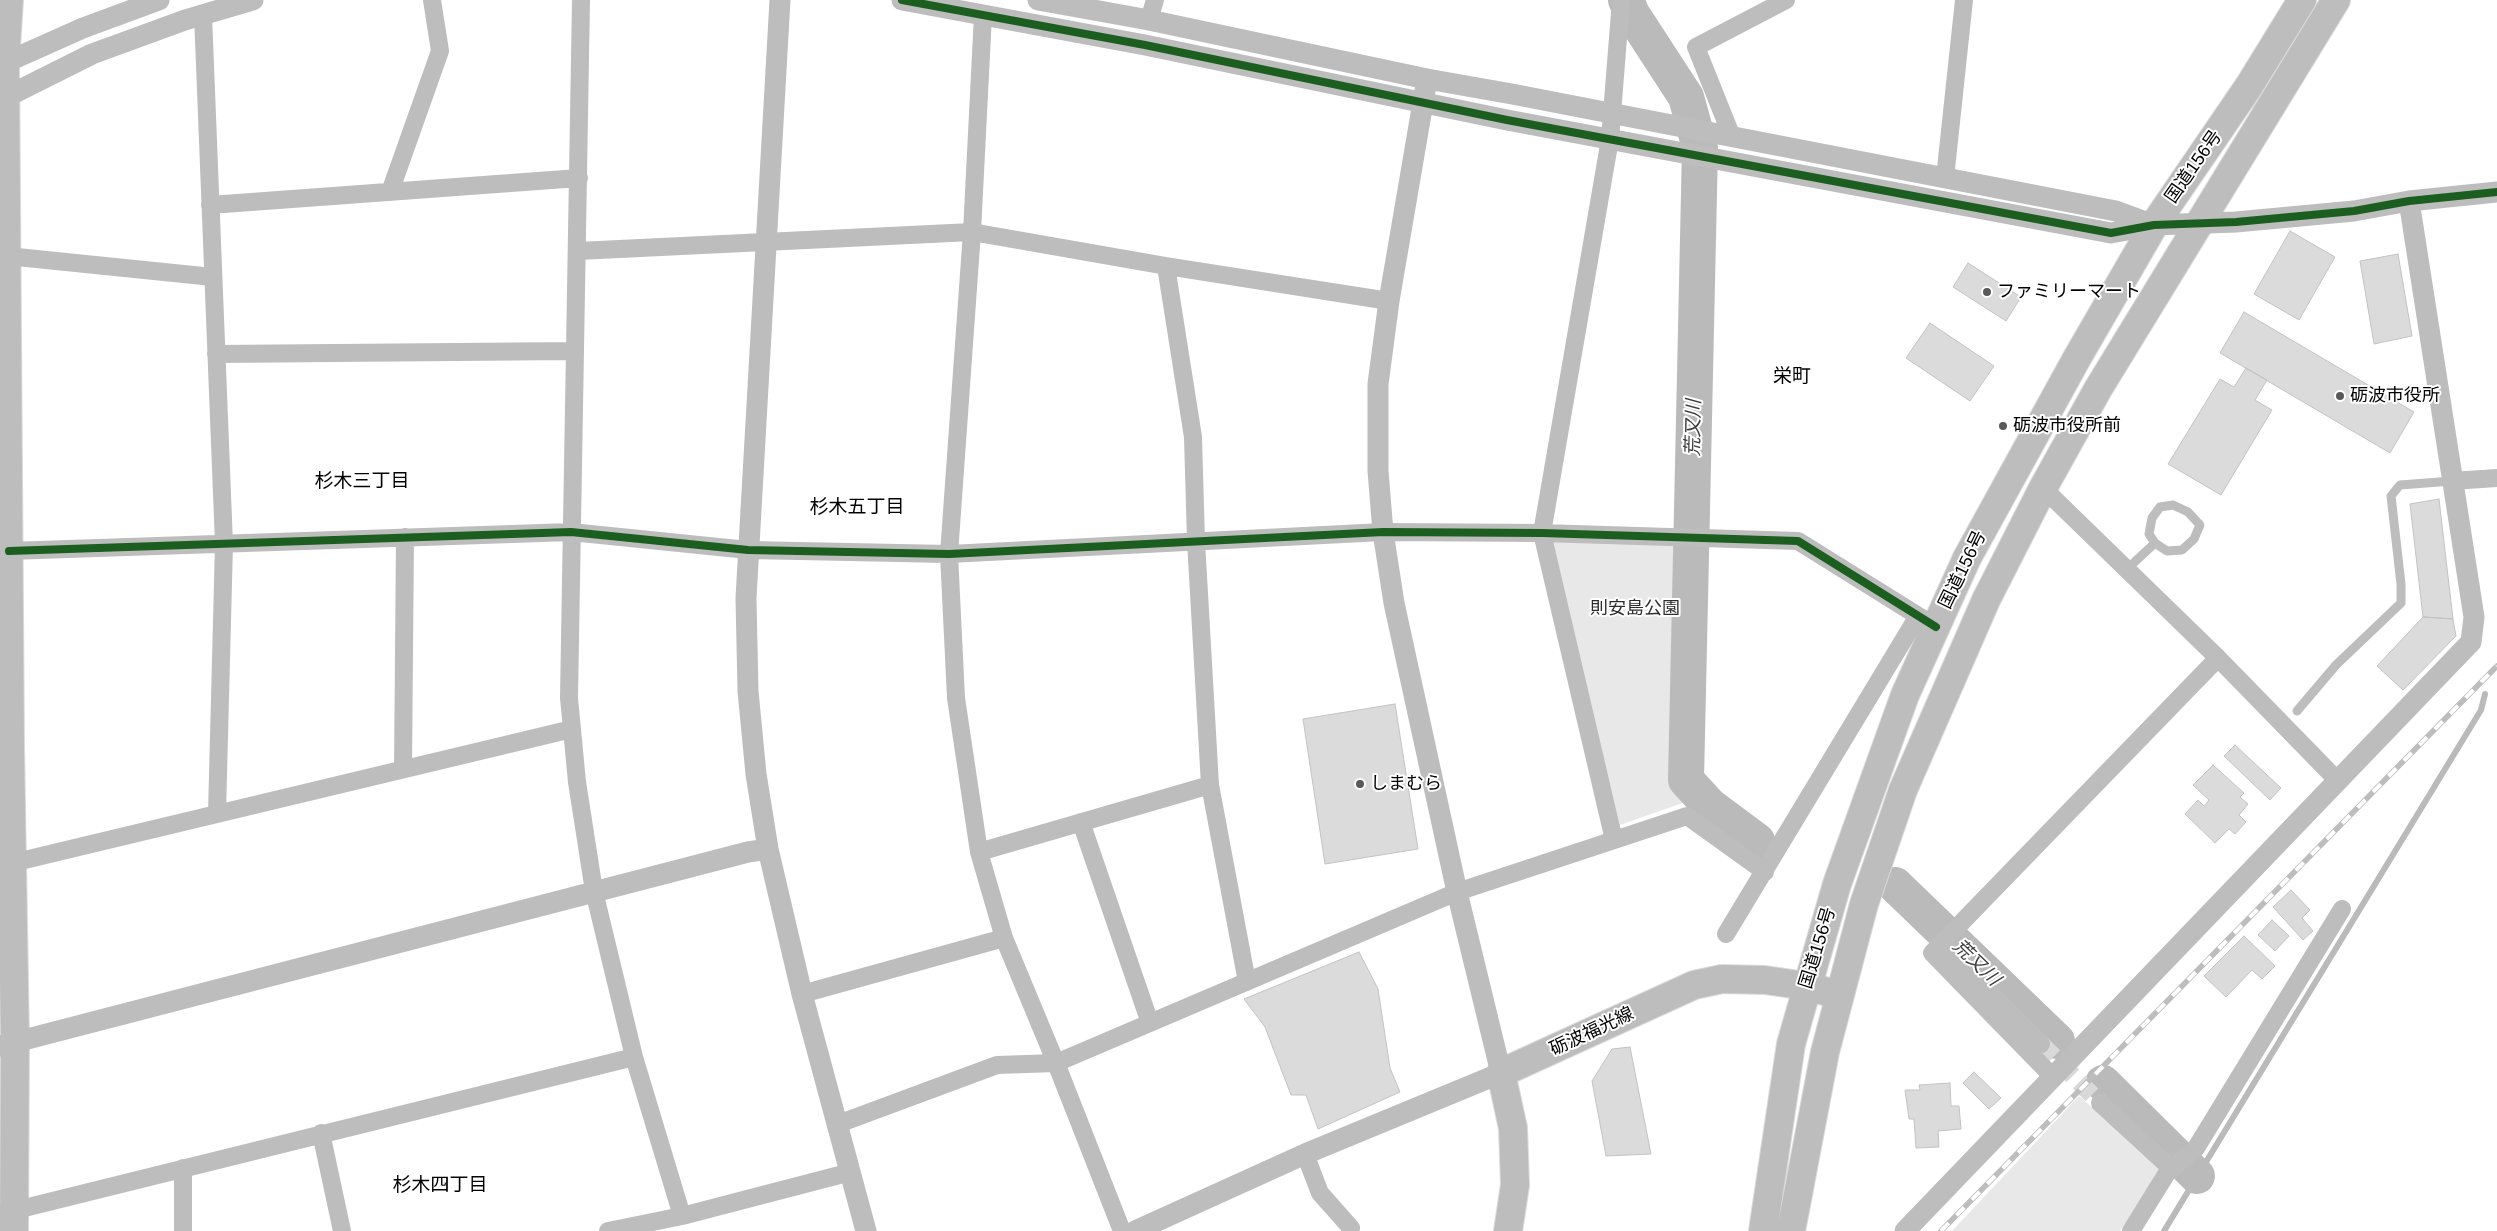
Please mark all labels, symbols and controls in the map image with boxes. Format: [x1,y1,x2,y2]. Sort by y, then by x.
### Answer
street label: 国道156号 [2161,126,2227,208]
place label: ファミリーマート [1997,281,2141,303]
marker: ファミリーマート [1981,286,1993,298]
district label: 栄町 [1773,366,1811,388]
place label: 砺波市役所 [2350,385,2440,407]
marker: 砺波市役所 [2334,390,2346,402]
water label: 荒又川 [1682,399,1706,457]
place label: 砺波市役所前 [2013,415,2121,437]
marker: 砺波市役所前 [1997,420,2009,432]
district label: 杉木三丁目 [315,471,409,493]
district label: 杉木五丁目 [810,497,904,519]
street label: 国道156号 [1935,528,1991,612]
park label: 則安島公園 [1590,598,1680,620]
place label: しまむら [1370,773,1442,795]
marker: しまむら [1354,778,1366,790]
street label: 国道156号 [1795,905,1841,991]
water label: 荒又川 [1948,935,2004,991]
street label: 砺波福光線 [1547,1003,1637,1061]
district label: 杉木四丁目 [393,1175,487,1197]

